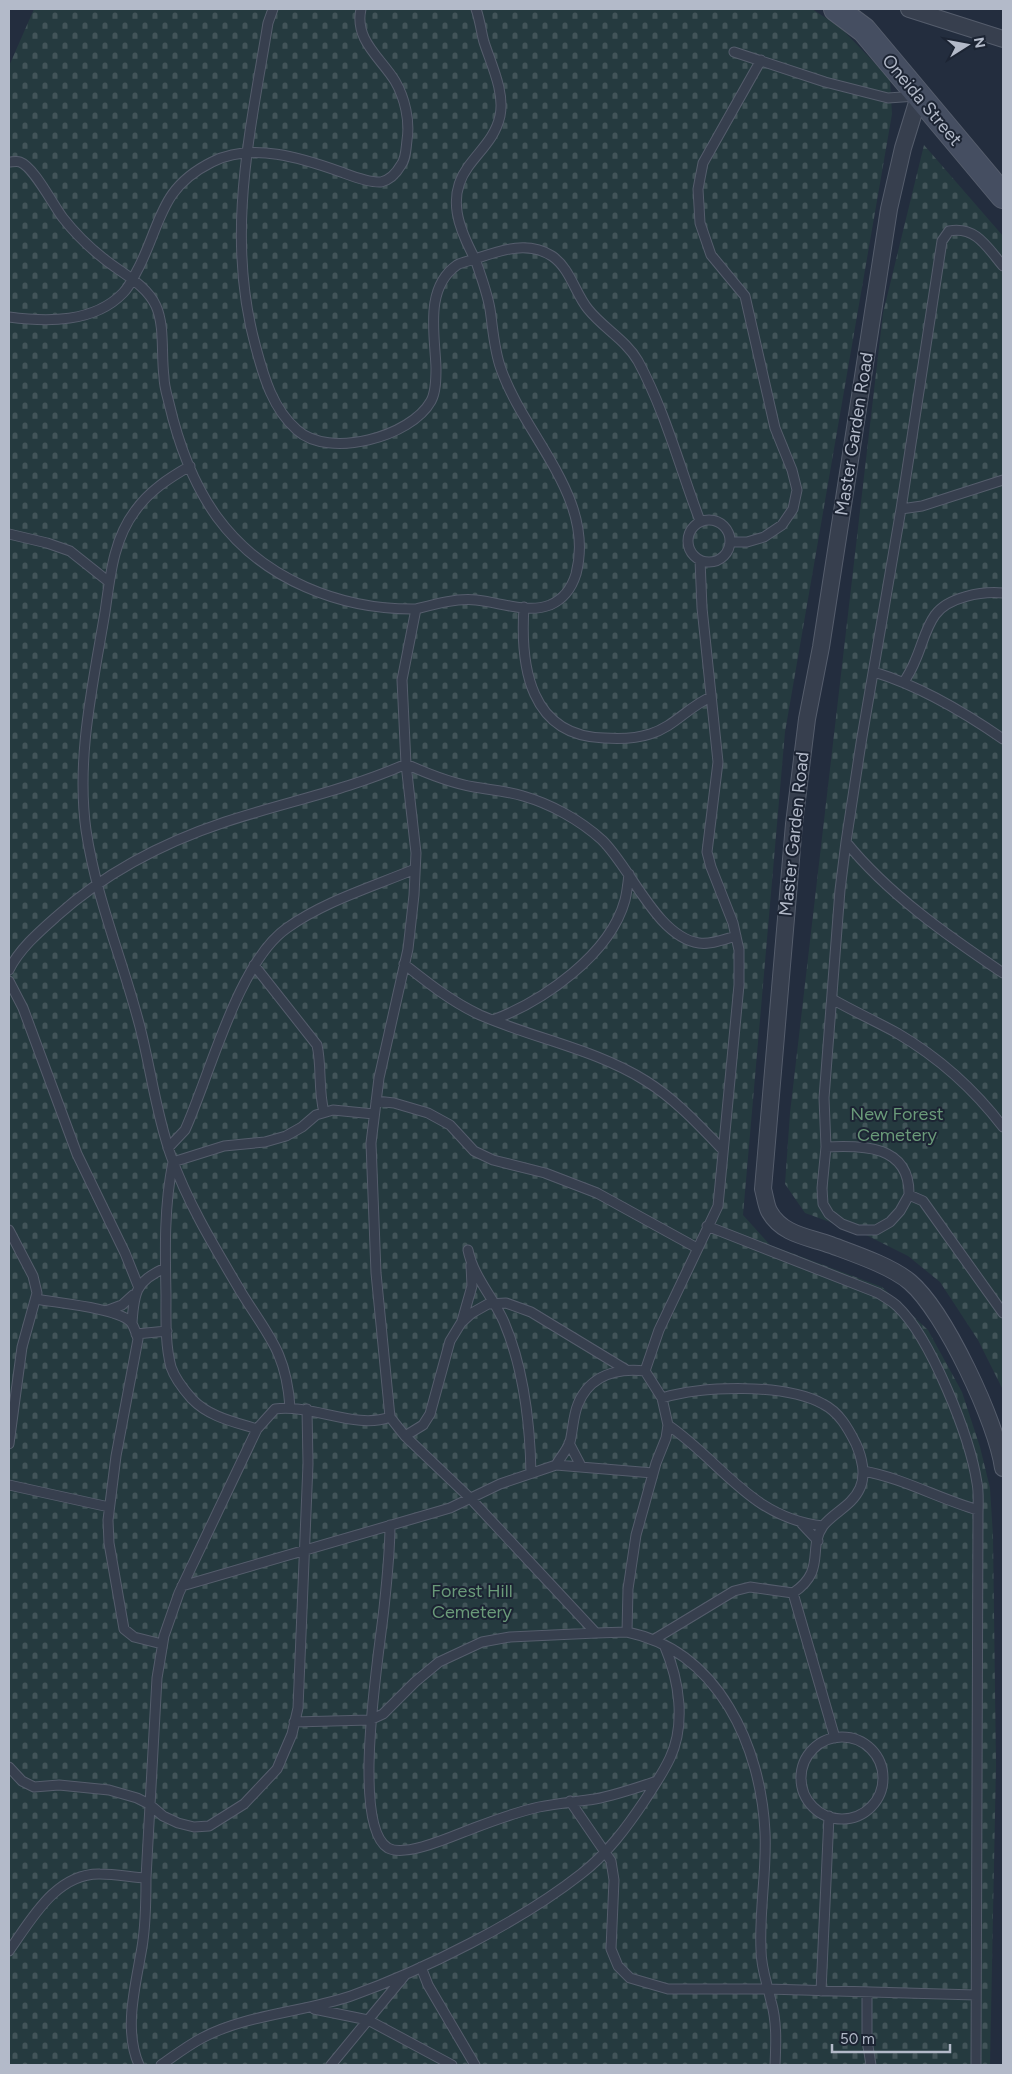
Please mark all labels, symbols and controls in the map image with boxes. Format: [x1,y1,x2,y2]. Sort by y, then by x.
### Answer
north arrow [942,20,992,70]
text: N [970,36,989,50]
street label: Oneida Street [877,50,967,150]
street label: Master Garden Road [830,351,878,517]
street label: Master Garden Road [774,751,814,917]
park label: New Forest Cemetery [850,1103,944,1146]
park label: Forest Hill Cemetery [431,1580,513,1623]
scale bar [832,2022,950,2054]
text: 50 m [840,2030,875,2048]

